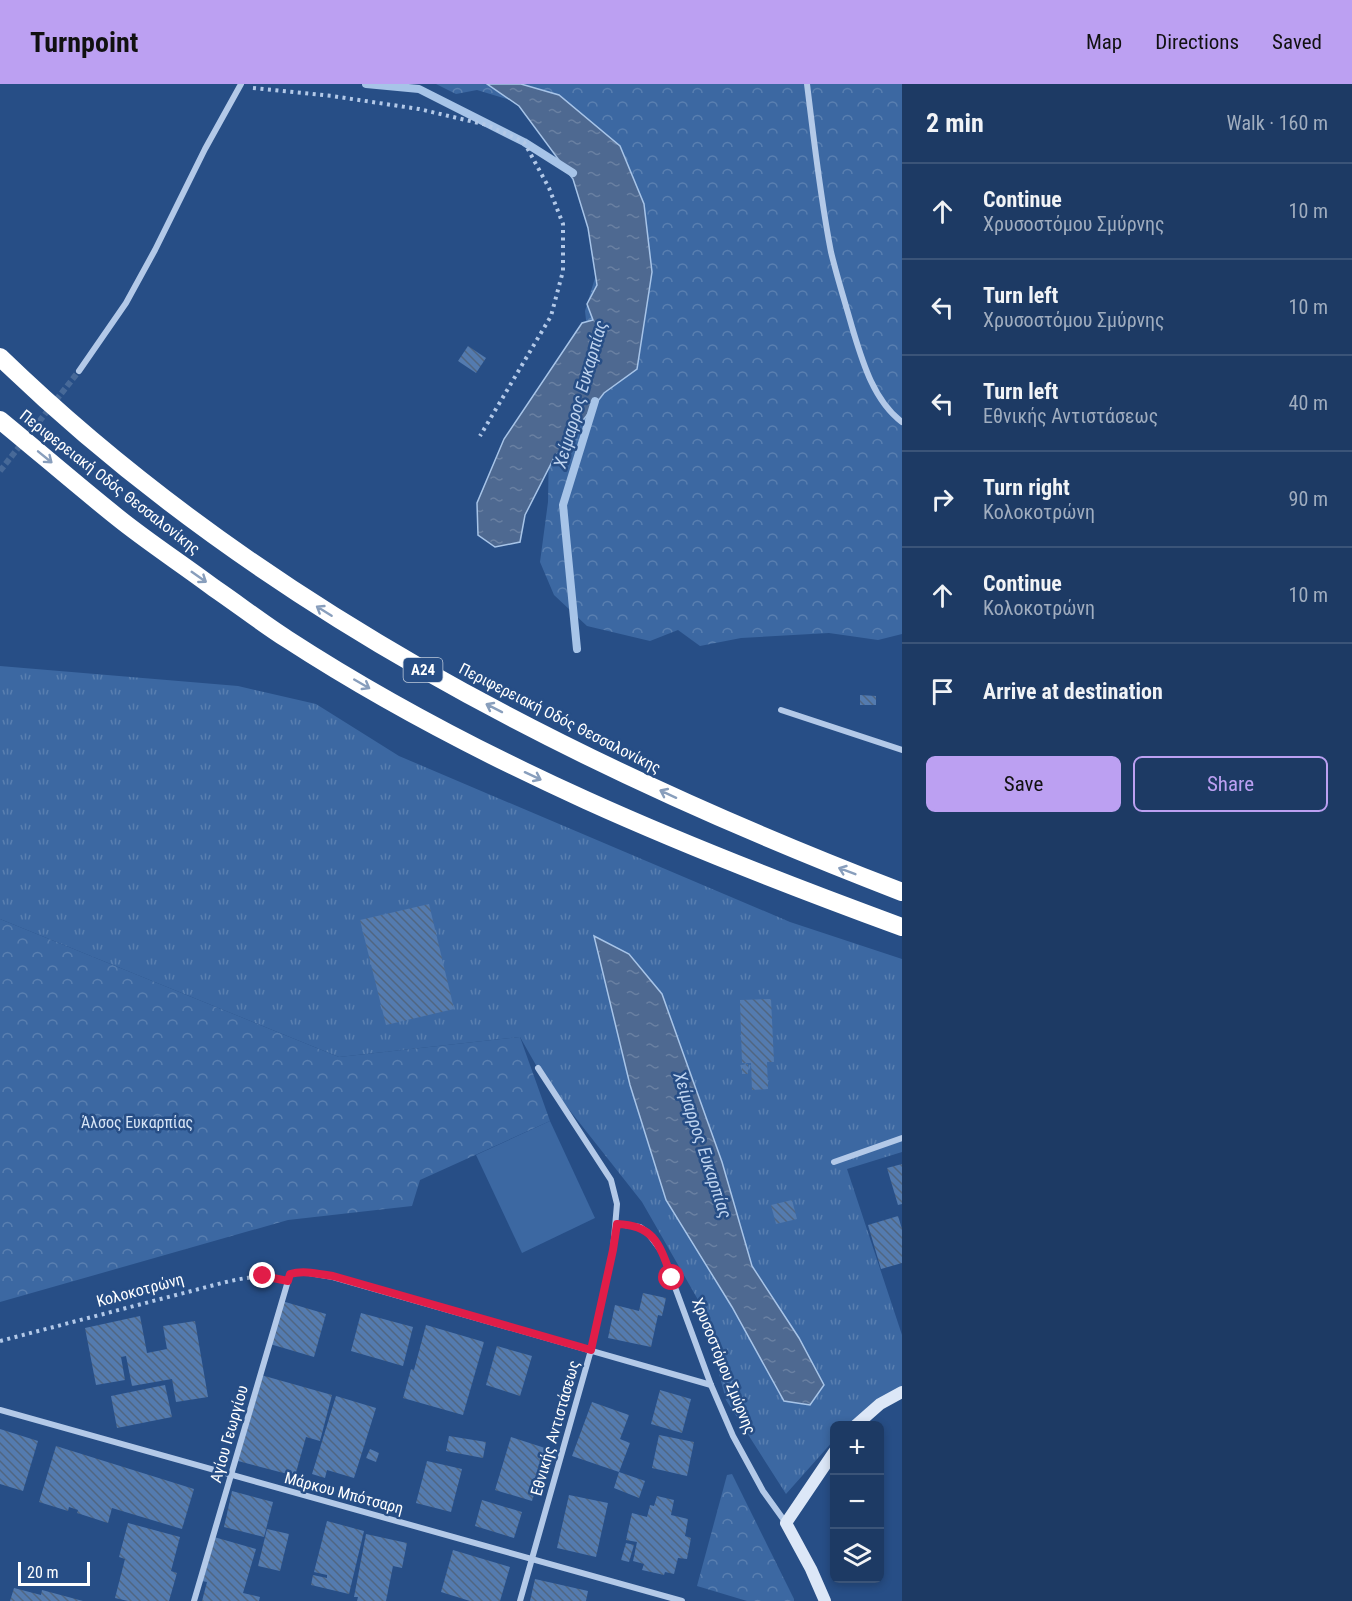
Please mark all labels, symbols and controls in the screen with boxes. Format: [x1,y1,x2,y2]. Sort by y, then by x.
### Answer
text: Turnpoint [30,26,138,59]
text: Map [1086,30,1122,54]
text: Directions [1155,30,1239,54]
text: Saved [1272,30,1322,54]
text: 2 min [926,108,984,138]
text: Walk · 160 m [1227,111,1328,135]
text: Continue [983,187,1062,212]
icon: ahead [926,195,959,228]
text: 10 m [1289,199,1328,223]
text: Χρυσοστόμου Σμύρνης [983,212,1164,236]
text: Turn left [983,283,1058,308]
icon: left [926,291,959,324]
text: 10 m [1289,295,1328,319]
text: Χρυσοστόμου Σμύρνης [983,308,1164,332]
water label: Χείμαρρος Ευκαρπίας [549,318,611,471]
text: Turn left [983,379,1058,404]
icon: left [926,387,959,420]
text: 40 m [1289,391,1328,415]
text: Εθνικής Αντιστάσεως [983,404,1158,428]
street label: Περιφερειακή Οδός Θεσσαλονίκης [16,406,204,558]
one-way arrow [37,450,52,464]
text: Turn right [983,475,1070,500]
icon: right [926,483,959,516]
text: 90 m [1289,487,1328,511]
text: Κολοκοτρώνη [983,500,1095,524]
one-way arrow [191,571,207,583]
text: Continue [983,571,1062,596]
icon: ahead [926,579,959,612]
text: 10 m [1289,583,1328,607]
text: Κολοκοτρώνη [983,596,1095,620]
one-way arrow [316,605,333,617]
road number: Α24 [404,658,442,682]
street label: Περιφερειακή Οδός Θεσσαλονίκης [456,659,664,777]
icon: arrive [926,675,959,708]
one-way arrow [353,679,370,691]
text: Arrive at destination [983,679,1163,704]
one-way arrow [485,702,503,713]
button: Save [926,756,1121,812]
button: Share [1133,756,1328,812]
one-way arrow [524,771,542,783]
one-way arrow [660,788,678,800]
one-way arrow [839,865,857,876]
water label: Χείμαρρος Ευκαρπίας [669,1068,737,1221]
park label: Άλσος Ευκαρπίας [81,1113,193,1132]
route end [249,1262,275,1288]
route start [658,1264,684,1290]
street label: Κολοκοτρώνη [94,1269,186,1311]
street label: Χρυσοστόμου Σμύρνης [688,1295,760,1437]
street label: Εθνικής Αντιστάσεως [527,1358,583,1498]
street label: Αγίου Γεωργίου [206,1383,252,1485]
map controls [830,1421,884,1583]
button: + [830,1421,884,1475]
street label: Μάρκου Μπότσαρη [282,1468,406,1518]
button: − [830,1475,884,1529]
button: layers [830,1529,884,1583]
scale bar [18,1559,90,1586]
text: 20 m [27,1563,59,1582]

